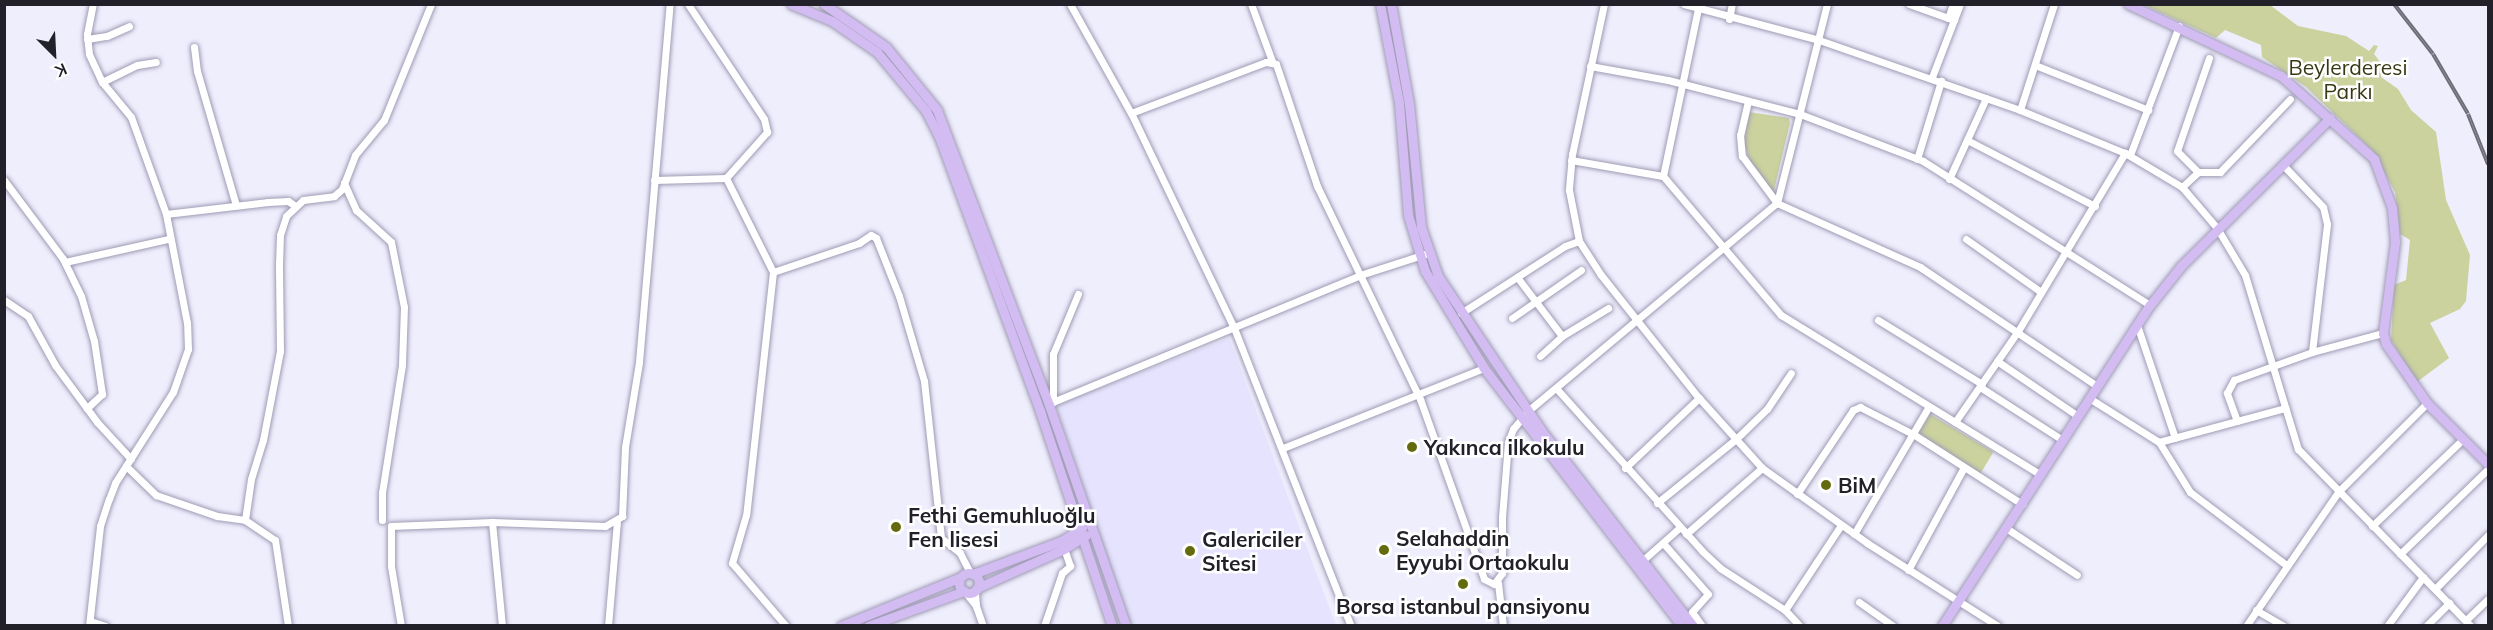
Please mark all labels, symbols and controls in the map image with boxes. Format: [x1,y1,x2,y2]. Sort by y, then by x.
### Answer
north arrow [24,24,84,84]
park label: Beylerderesi Parkı [2289,54,2407,104]
text: K [52,59,70,82]
place label: Yakınca ilkokulu [1424,434,1585,460]
marker: Yakınca ilkokulu [1405,440,1419,454]
place label: BiM [1838,472,1876,498]
marker: BiM [1819,478,1833,492]
place label: Fethi Gemuhluoğlu Fen lisesi [908,502,1096,552]
marker: Fethi Gemuhluoğlu Fen lisesi [889,520,903,534]
place label: Selahaddin Eyyubi Ortaokulu [1396,525,1569,575]
place label: Galericiler Sitesi [1202,526,1303,576]
marker: Selahaddin Eyyubi Ortaokulu [1377,543,1391,557]
marker: Galericiler Sitesi [1183,544,1197,558]
marker: Borsa istanbul pansiyonu [1456,577,1470,591]
place label: Borsa istanbul pansiyonu [1336,593,1590,619]

